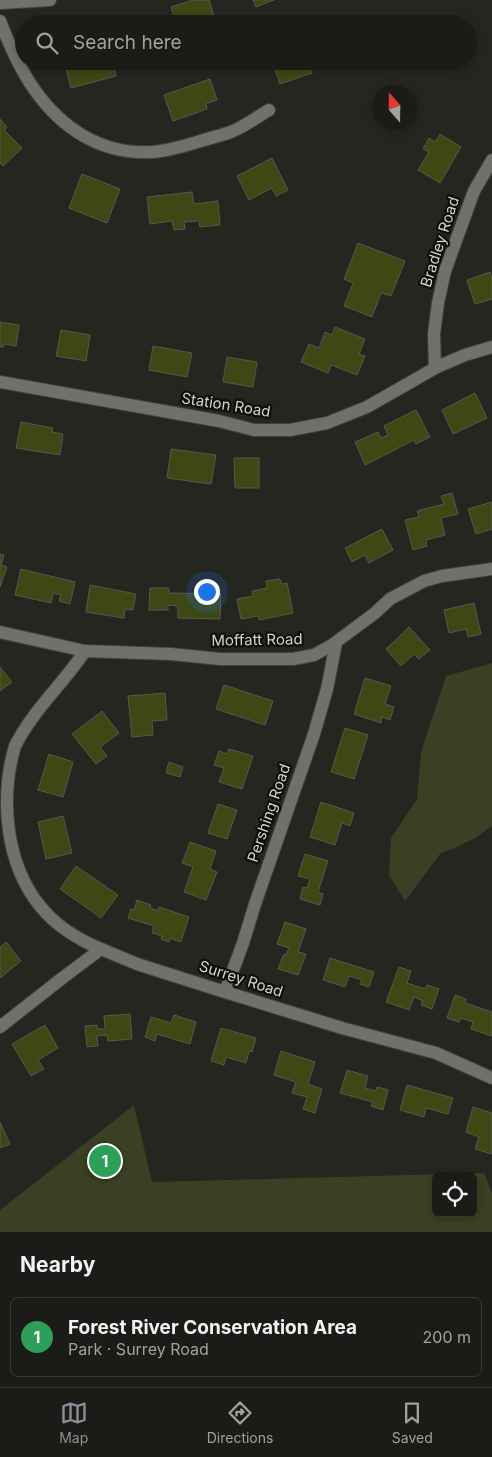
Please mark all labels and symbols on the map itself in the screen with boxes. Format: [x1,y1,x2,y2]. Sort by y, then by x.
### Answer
north arrow [372,85,417,130]
street label: Bradley Road [416,194,463,289]
street label: Station Road [180,388,272,421]
your location [194,579,220,605]
street label: Moffatt Road [211,629,303,650]
street label: Pershing Road [243,761,294,865]
street label: Surrey Road [197,956,285,1001]
pin: 1 [89,1142,121,1180]

